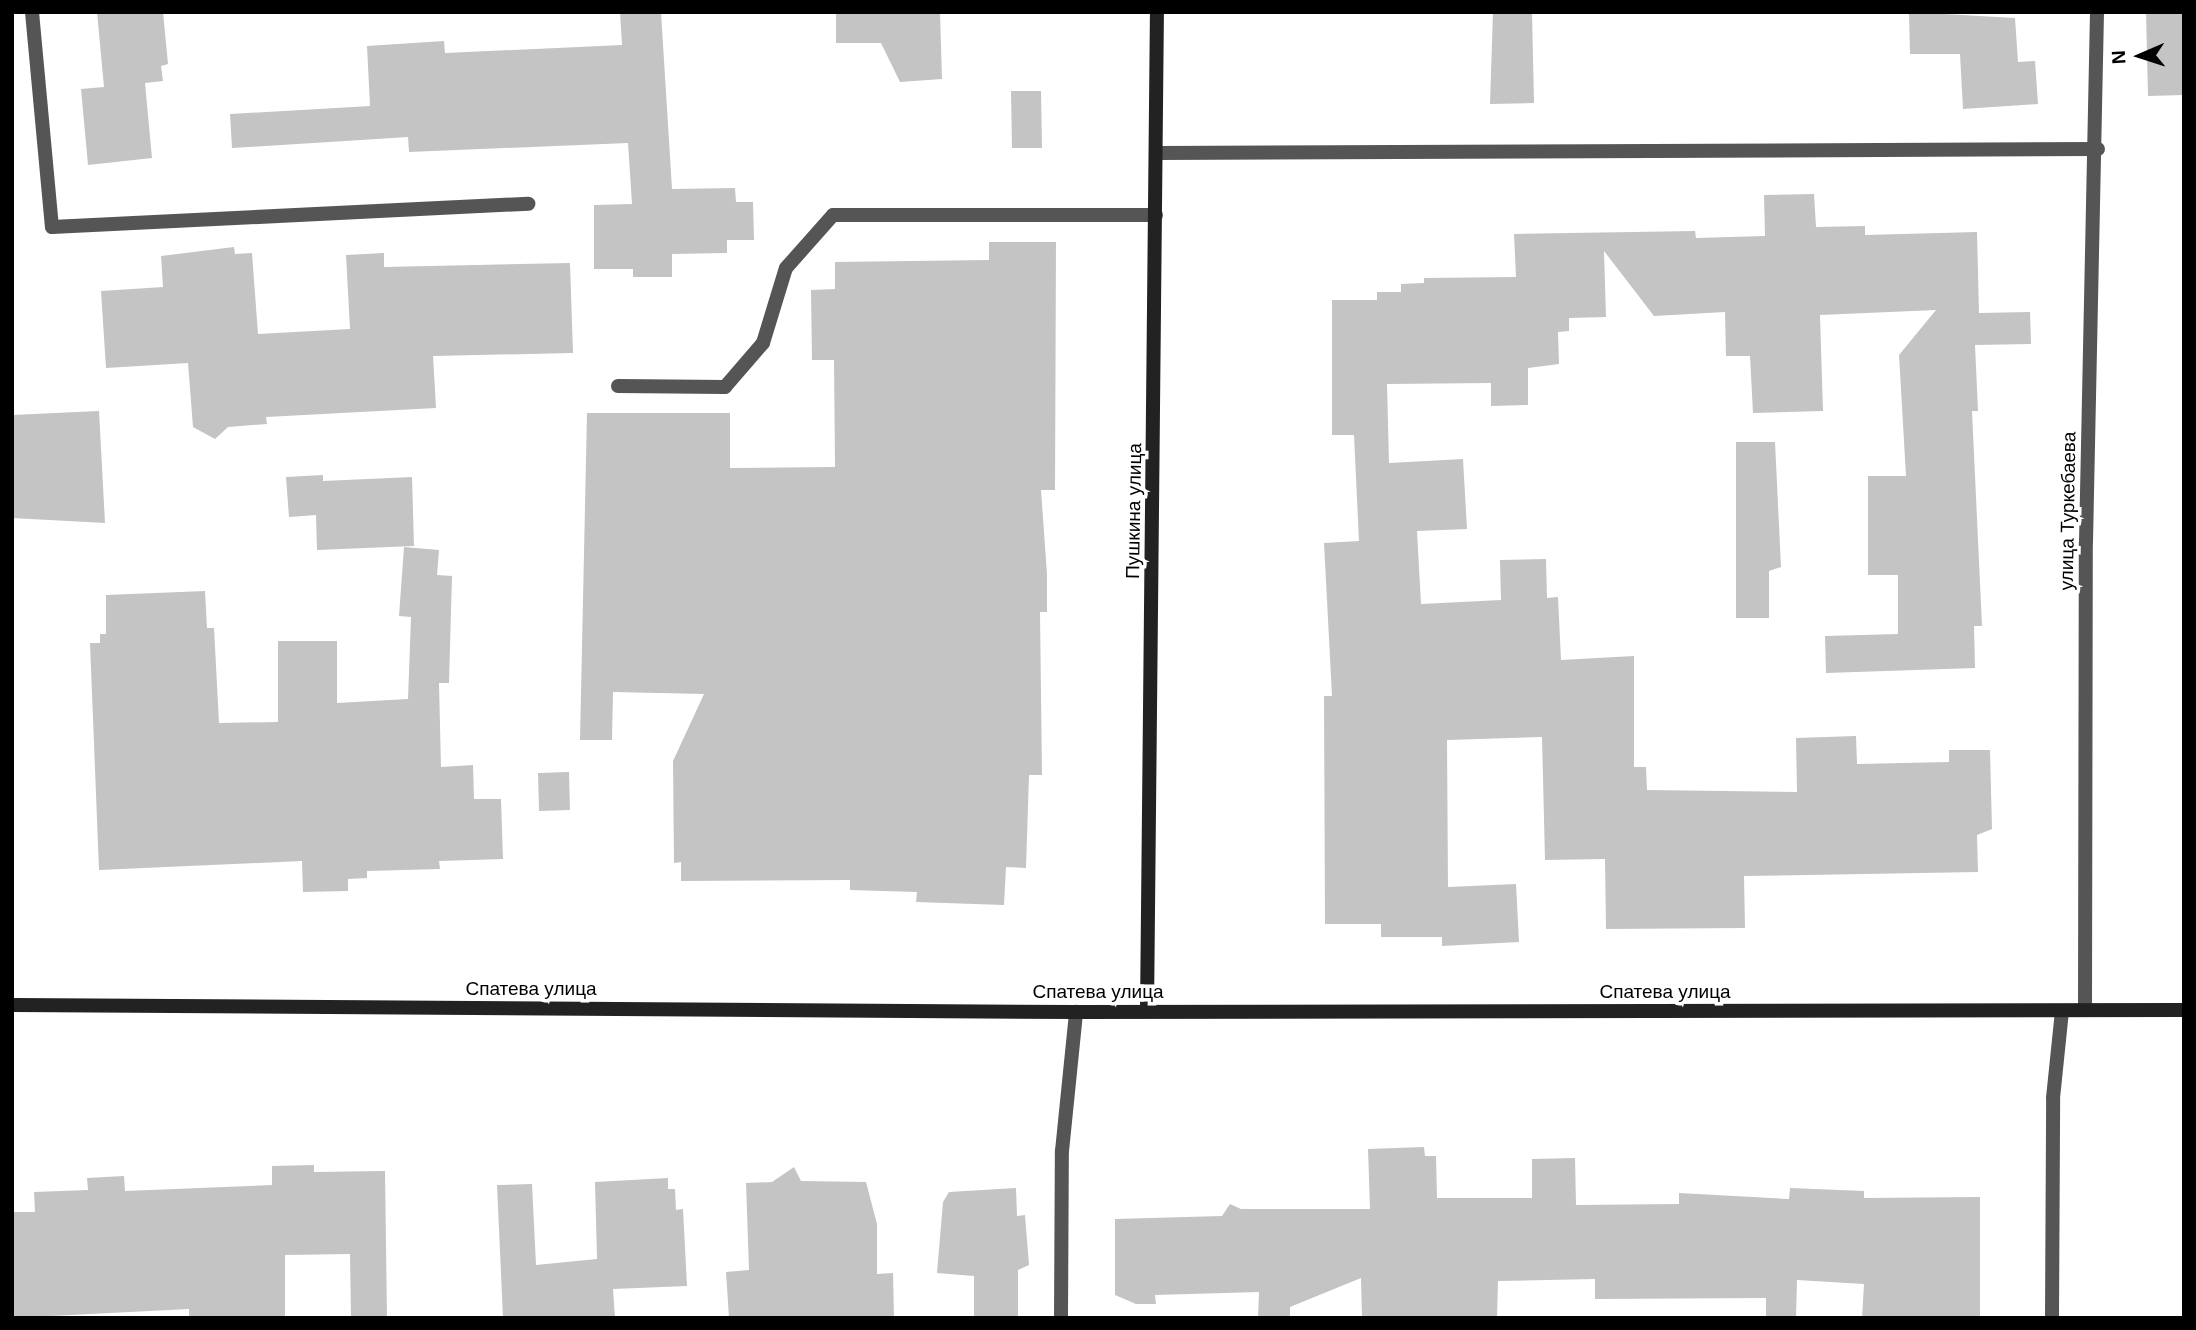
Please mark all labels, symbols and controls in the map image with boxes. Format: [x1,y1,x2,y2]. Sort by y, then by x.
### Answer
north arrow [2105,21,2175,91]
text: N [2108,50,2129,65]
street label: улица Туркебаева [2055,431,2081,591]
street label: Пушкина улица [1121,443,1147,579]
street label: Спатева улица [465,978,597,1000]
street label: Спатева улица [1032,981,1164,1003]
street label: Спатева улица [1599,981,1731,1003]

